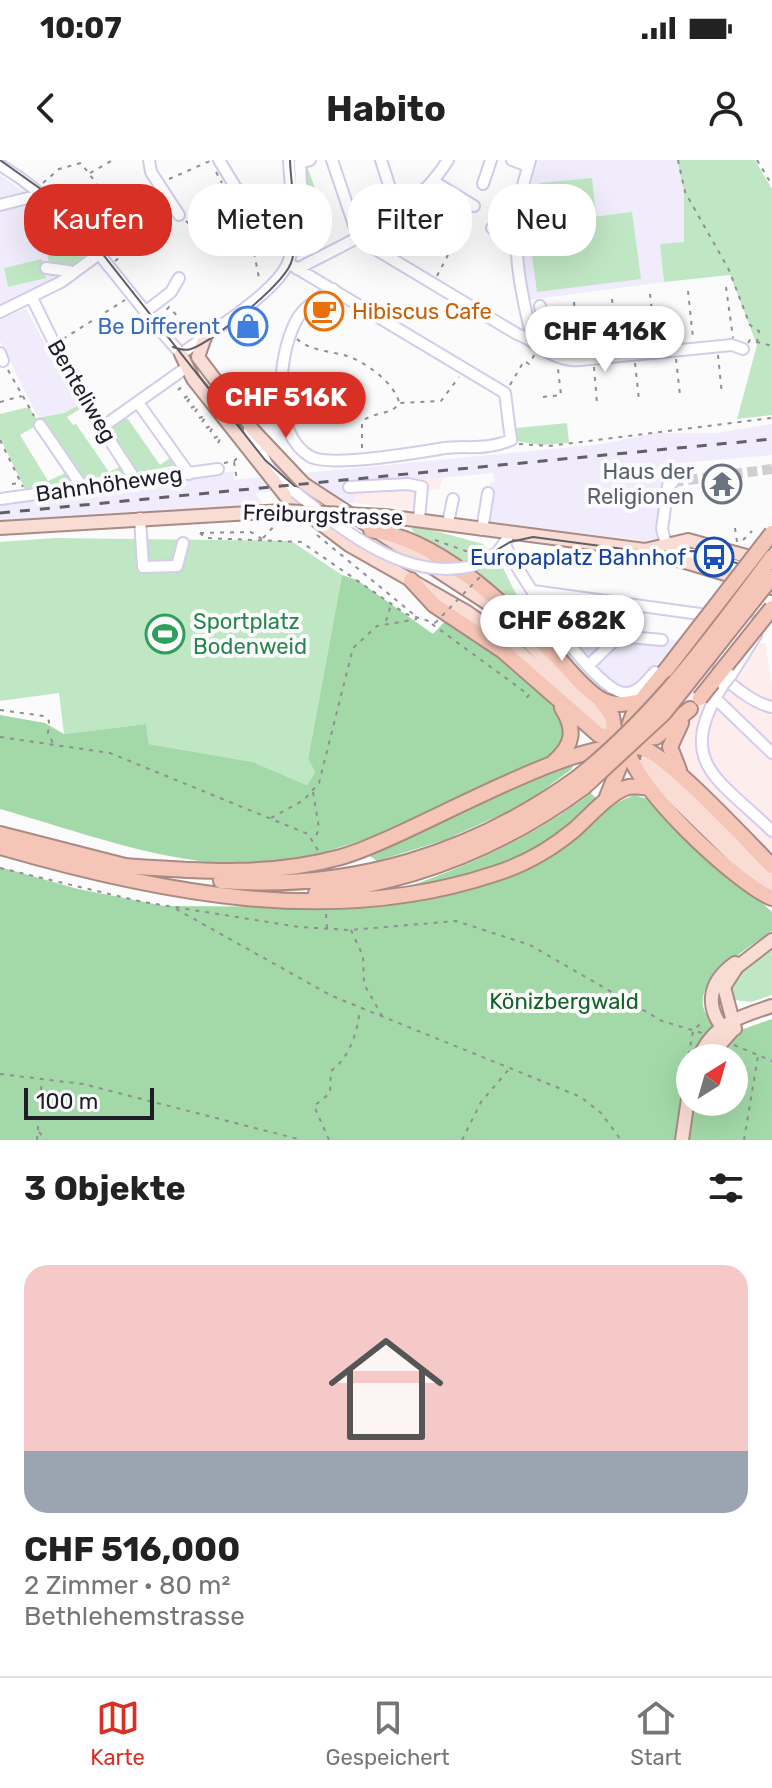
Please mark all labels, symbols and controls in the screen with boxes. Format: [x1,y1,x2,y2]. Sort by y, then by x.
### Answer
text: 10:07 [40,10,122,46]
icon: back [24,86,68,130]
icon: person [704,86,748,130]
text: Habito [326,87,446,130]
chip: Kaufen [24,184,172,256]
chip: Mieten [188,184,332,256]
chip: Filter [348,184,472,256]
chip: Neu [488,184,596,256]
cafe icon: Hibiscus Cafe [303,290,345,332]
place label: Hibiscus Cafe [352,298,492,325]
shop icon: Be Different [227,305,269,347]
pin: CHF 416K [522,306,688,374]
place label: Be Different [98,313,220,340]
text: CHF 416K [543,316,667,347]
street label: Benteliweg [42,335,122,447]
pin: CHF 516K [203,372,369,440]
text: CHF 516K [225,382,347,413]
place label: Haus der Religionen [587,458,695,510]
street label: Bahnhöheweg [34,460,184,508]
temple icon: Haus der Religionen [701,463,743,505]
street label: Freiburgstrasse [242,499,404,531]
bus stop icon: Europaplatz Bahnhof [693,536,735,578]
place label: Europaplatz Bahnhof [470,544,687,571]
pin: CHF 682K [479,595,645,663]
text: CHF 682K [498,605,626,636]
place label: Sportplatz Bodenweid [193,608,307,660]
sports icon: Sportplatz Bodenweid [144,613,186,655]
park label: Könizbergwald [489,988,639,1015]
north arrow [676,1044,748,1116]
map controls [676,1044,748,1116]
scale bar [24,1084,154,1120]
text: 100 m [36,1088,98,1115]
icon: filters [704,1166,748,1210]
text: 3 Objekte [24,1168,186,1209]
icon: home [314,1317,458,1461]
text: CHF 516,000 [24,1529,240,1570]
text: 2 Zimmer · 80 m² [24,1570,230,1601]
text: Bethlehemstrasse [24,1601,245,1632]
tab: Karte [90,1696,145,1771]
tab: Gespeichert [325,1696,450,1771]
tab: Start [630,1696,682,1771]

